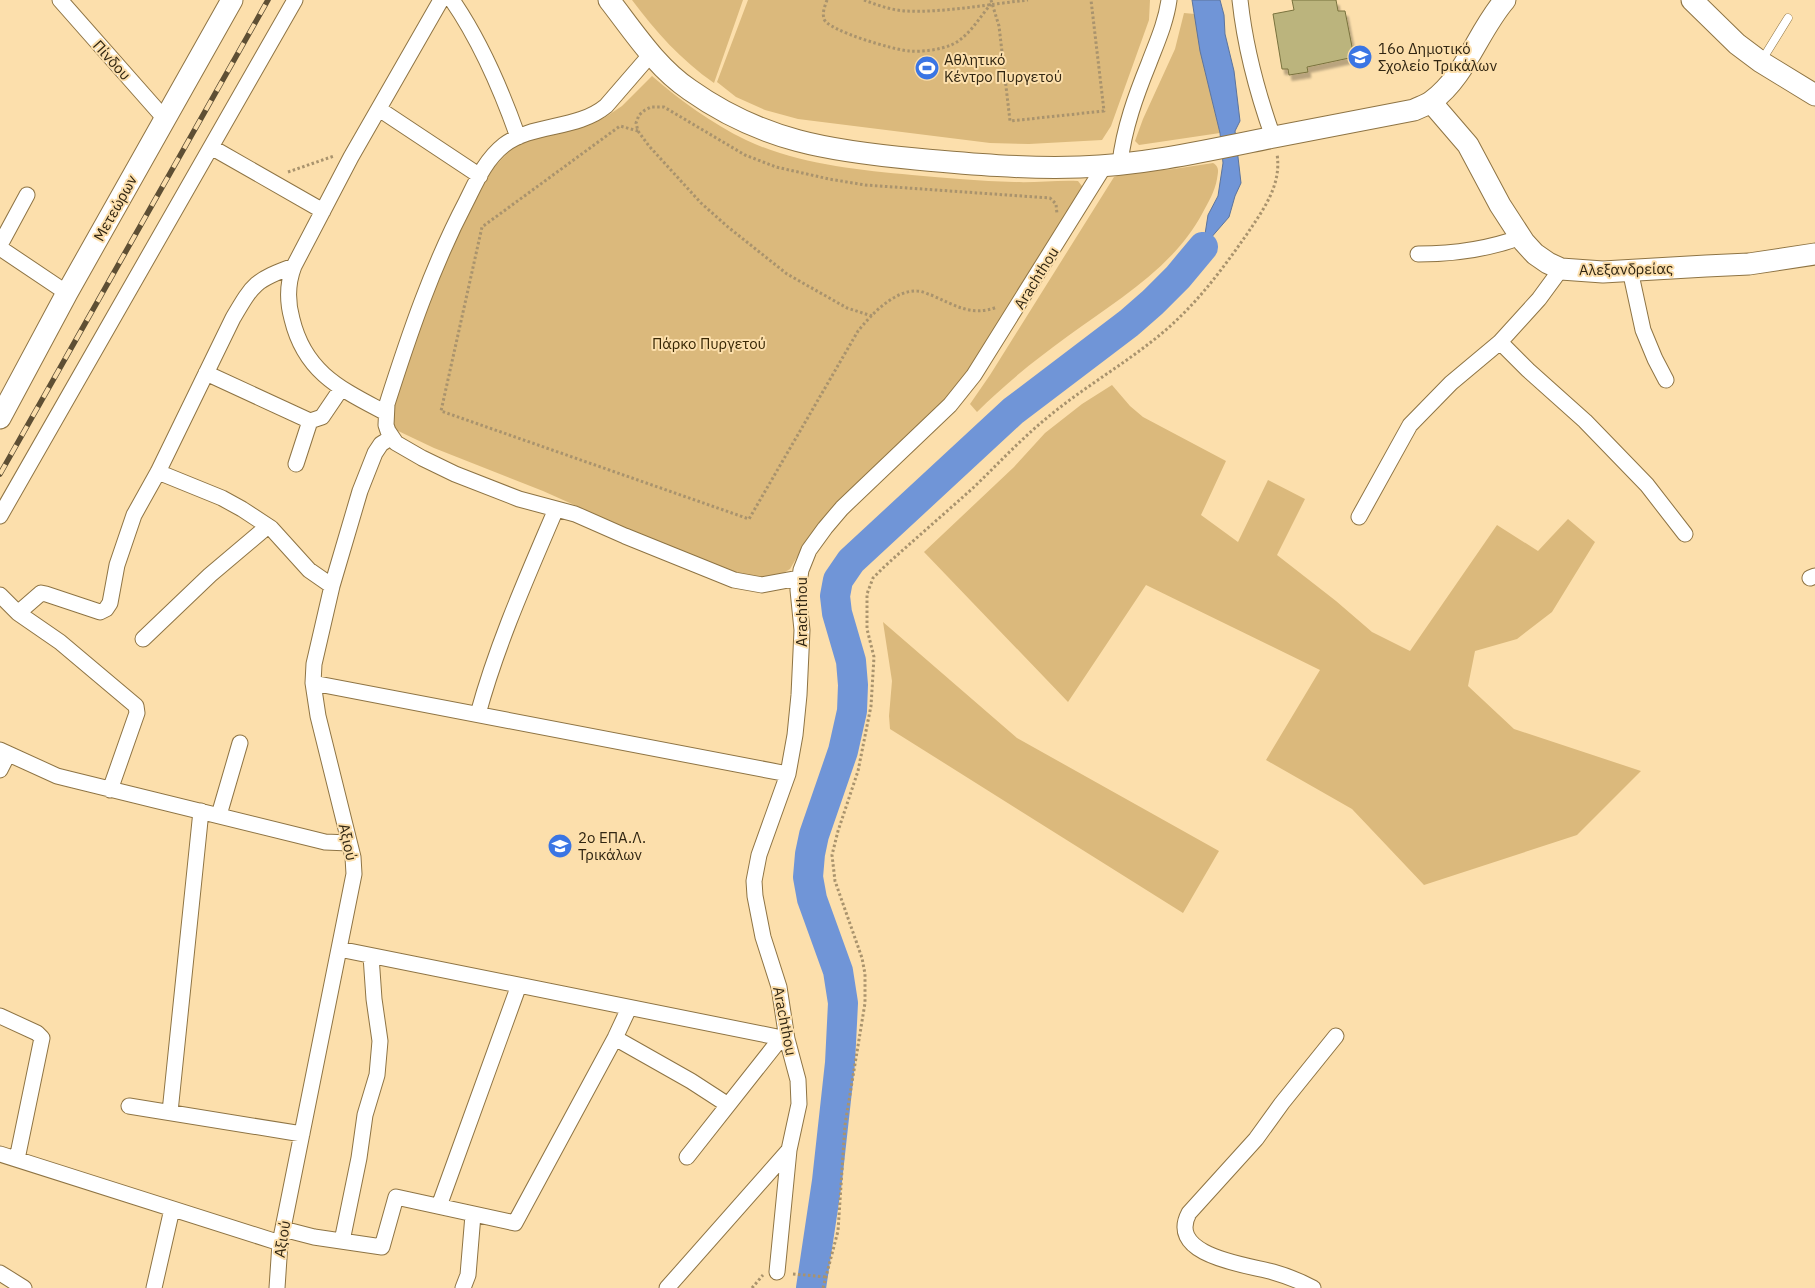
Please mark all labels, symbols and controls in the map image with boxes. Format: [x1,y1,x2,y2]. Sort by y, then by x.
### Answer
street label: Πίνδου [89,36,135,84]
place label: 16ο Δημοτικό Σχολείο Τρικάλων [1378,39,1497,75]
school or university icon: 16ο Δημοτικό Σχολείο Τρικάλων [1347,44,1373,70]
place label: Αθλητικό Κέντρο Πυργετού [944,50,1062,86]
sports icon: Αθλητικό Κέντρο Πυργετού [914,55,940,81]
street label: Μετεώρων [89,171,141,244]
street label: Arachthou [1009,243,1063,313]
street label: Αλεξανδρείας [1579,259,1673,279]
park label: Πάρκο Πυργετού [652,334,766,353]
street label: Arachthou [792,577,811,647]
street label: Αξιού [335,822,361,862]
place label: 2ο ΕΠΑ.Λ. Τρικάλων [578,828,646,864]
school or university icon: 2ο ΕΠΑ.Λ. Τρικάλων [547,833,573,859]
street label: Arachthou [769,985,801,1057]
street label: Αξιού [270,1219,294,1259]

